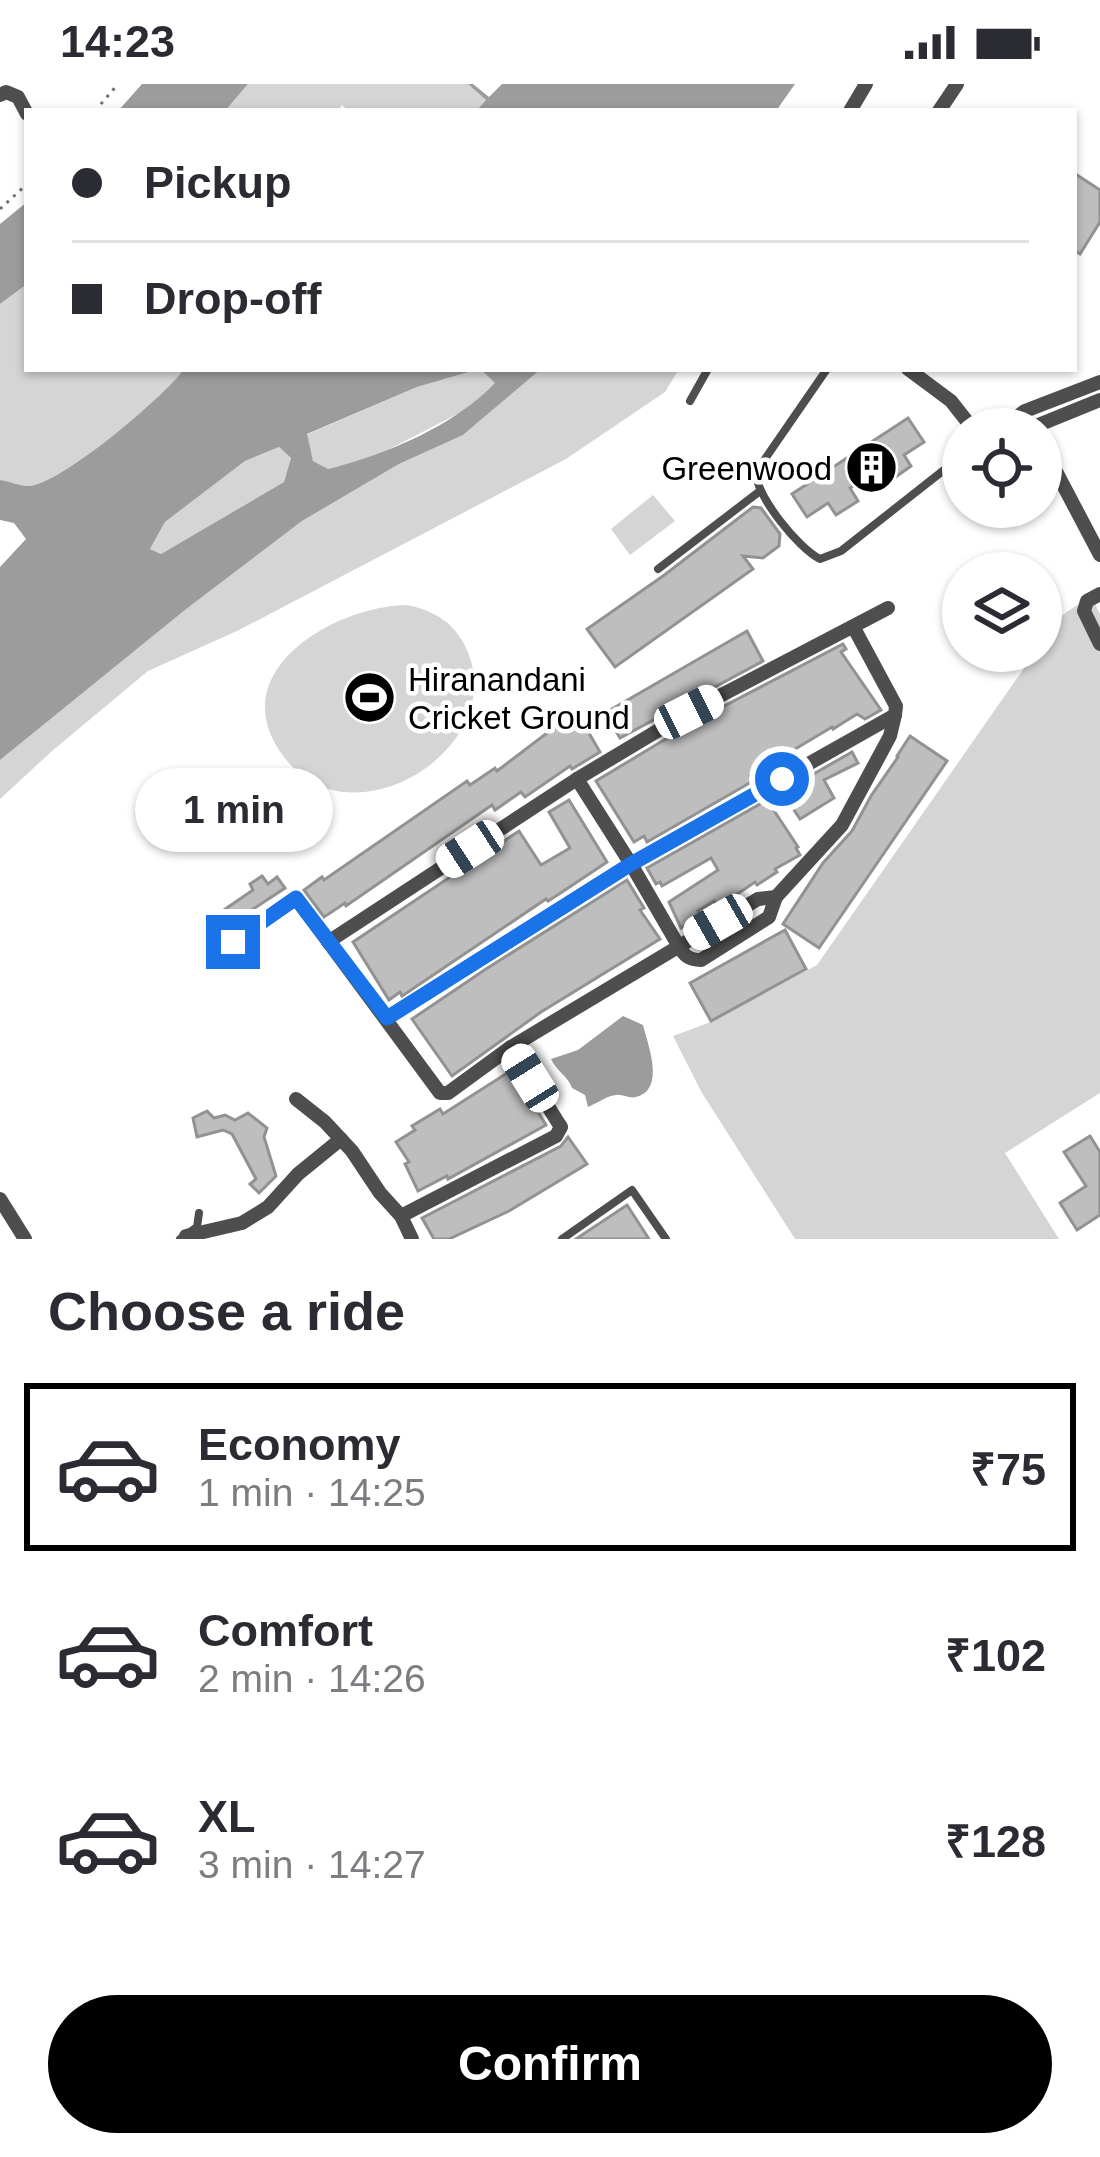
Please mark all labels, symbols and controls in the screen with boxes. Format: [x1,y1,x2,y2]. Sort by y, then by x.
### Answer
text: 14:23 [60,16,175,67]
text: Pickup [144,157,292,208]
text: Drop-off [144,273,321,324]
map controls [942,408,1062,672]
button: locate [942,408,1062,528]
building icon: Greenwood [843,440,899,496]
place label: Greenwood [661,450,832,487]
button: layers [942,552,1062,672]
place label: Hiranandani Cricket Ground [408,661,630,736]
sports icon: Hiranandani Cricket Ground [341,670,397,726]
car [649,680,729,744]
route start [755,752,809,806]
callout: 1 min [134,768,332,852]
text: 1 min [183,788,285,831]
car [430,814,510,884]
car [678,888,758,956]
route end [206,915,260,969]
car [496,1038,564,1118]
text: Choose a ride [48,1281,405,1341]
icon: car [54,1413,162,1521]
text: Economy [198,1419,401,1470]
text: ₹75 [970,1444,1046,1495]
text: 1 min · 14:25 [198,1471,426,1514]
icon: car [54,1599,162,1707]
text: Comfort [198,1605,373,1656]
text: ₹102 [945,1630,1046,1681]
text: 2 min · 14:26 [198,1657,426,1700]
icon: car [54,1785,162,1893]
text: XL [198,1791,256,1842]
text: ₹128 [945,1816,1046,1867]
text: 3 min · 14:27 [198,1843,426,1886]
button: Confirm [48,1995,1052,2133]

